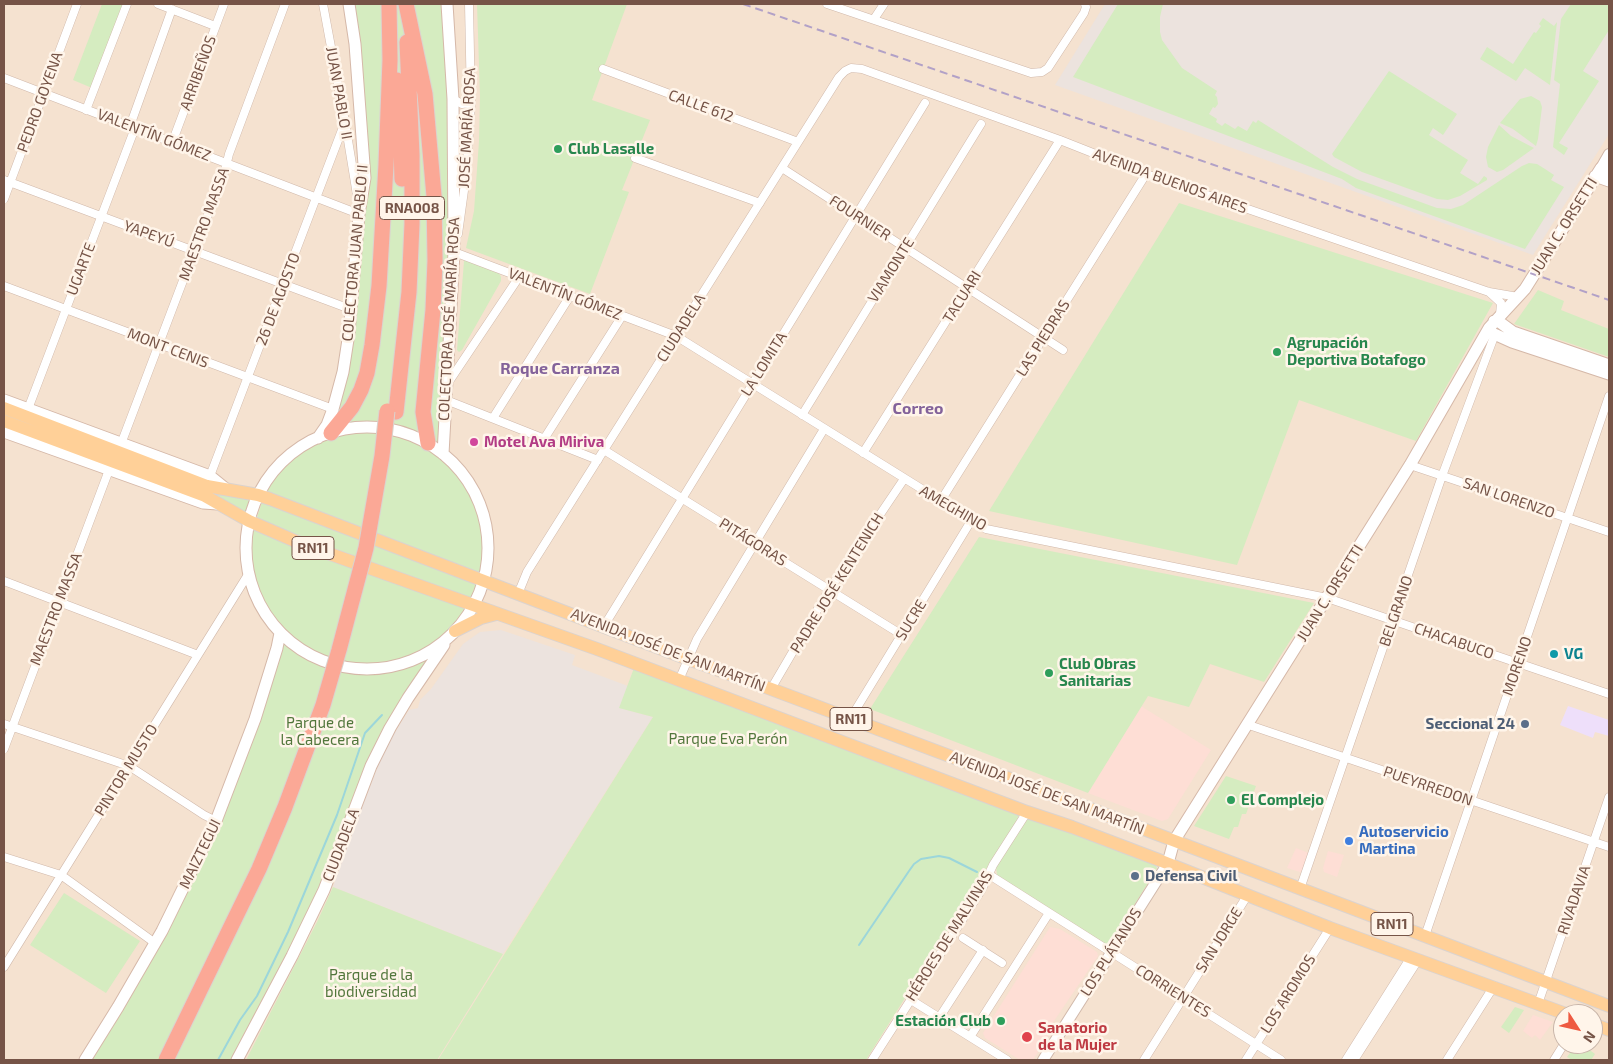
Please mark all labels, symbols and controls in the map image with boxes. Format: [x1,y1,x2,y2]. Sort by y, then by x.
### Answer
street label: ARRIBEÑOS [176,33,220,113]
street label: JUAN PABLO II [322,45,356,141]
street label: PEDRO GOYENA [13,49,67,155]
street label: JOSÉ MARÍA ROSA [455,67,479,189]
street label: CALLE 612 [666,86,736,126]
street label: VALENTÍN GÓMEZ [94,105,214,165]
place label: Club Lasalle [568,140,654,158]
marker: Club Lasalle [552,143,564,155]
street label: AVENIDA BUENOS AIRES [1090,145,1250,217]
street label: COLECTORA JUAN PABLO II [338,164,372,342]
street label: MAESTRO MASSA [175,165,233,283]
street label: JUAN C. ORSETTI [1527,174,1601,278]
street label: FOURNIER [826,192,894,244]
road number: RNA008 [380,197,444,220]
street label: YAPEYÚ [121,217,177,251]
street label: COLECTORA JOSÉ MARÍA ROSA [435,217,463,421]
street label: VIAMONTE [864,234,918,306]
street label: UGARTE [63,240,99,298]
street label: 26 DE AGOSTO [252,250,304,348]
street label: VALENTÍN GÓMEZ [505,264,625,324]
street label: TACUARI [939,268,985,326]
street label: CIUDADELA [653,291,709,365]
street label: LAS PIEDRAS [1012,296,1074,380]
street label: MONT CENIS [125,324,211,372]
street label: LA LOMITA [737,329,791,399]
place label: Agrupación Deportiva Botafogo [1287,334,1426,369]
marker: Agrupación Deportiva Botafogo [1271,346,1283,358]
district label: Roque Carranza [500,359,620,379]
district label: Correo [893,399,943,419]
place label: Motel Ava Miriva [484,433,604,451]
marker: Motel Ava Miriva [468,436,480,448]
street label: SAN LORENZO [1461,474,1557,522]
street label: AMEGHINO [916,482,990,534]
street label: PADRE JOSÉ KENTENICH [786,510,888,656]
street label: PITÁGORAS [716,514,790,570]
road number: RN11 [292,536,334,560]
street label: JUAN C. ORSETTI [1293,541,1367,645]
street label: MAESTRO MASSA [26,550,86,668]
street label: BELGRANO [1375,573,1417,649]
street label: SUCRE [892,596,930,644]
street label: AVENIDA JOSÉ DE SAN MARTÍN [568,605,768,695]
street label: CHACABUCO [1412,619,1496,663]
street label: MORENO [1498,634,1536,698]
place label: VG [1564,645,1583,663]
marker: VG [1548,648,1560,660]
place label: Club Obras Sanitarias [1059,655,1136,690]
marker: Club Obras Sanitarias [1043,667,1055,679]
road number: RN11 [830,708,872,731]
park label: Parque de la Cabecera [281,714,359,749]
place label: Seccional 24 [1426,715,1515,733]
marker: Seccional 24 [1519,718,1531,730]
street label: PINTOR MUSTO [91,721,161,819]
park label: Parque Eva Perón [668,730,788,748]
street label: AVENIDA JOSÉ DE SAN MARTÍN [947,748,1147,838]
street label: PUEYRREDON [1381,762,1475,810]
place label: El Complejo [1241,791,1324,809]
marker: El Complejo [1225,794,1237,806]
street label: CIUDADELA [319,806,363,884]
street label: MAIZTEGUI [175,816,225,892]
place label: Autoservicio Martina [1359,823,1449,858]
marker: Autoservicio Martina [1343,835,1355,847]
street label: RIVADAVIA [1554,863,1594,937]
place label: Defensa Civil [1145,867,1237,885]
street label: HÉROES DE MALVINAS [902,868,996,1004]
marker: Defensa Civil [1129,870,1141,882]
street label: SAN JORGE [1192,904,1246,976]
street label: LOS PLÁTANOS [1077,905,1145,999]
road number: RN11 [1371,912,1413,936]
street label: LOS AROMOS [1257,951,1319,1037]
street label: CORRIENTES [1132,961,1214,1021]
park label: Parque de la biodiversidad [325,966,417,1001]
north arrow [1553,1004,1603,1054]
place label: Estación Club [895,1012,991,1030]
marker: Estación Club [995,1015,1007,1027]
place label: Sanatorio de la Mujer [1038,1019,1117,1054]
text: N [1580,1028,1600,1046]
marker: Sanatorio de la Mujer [1020,1030,1034,1044]

